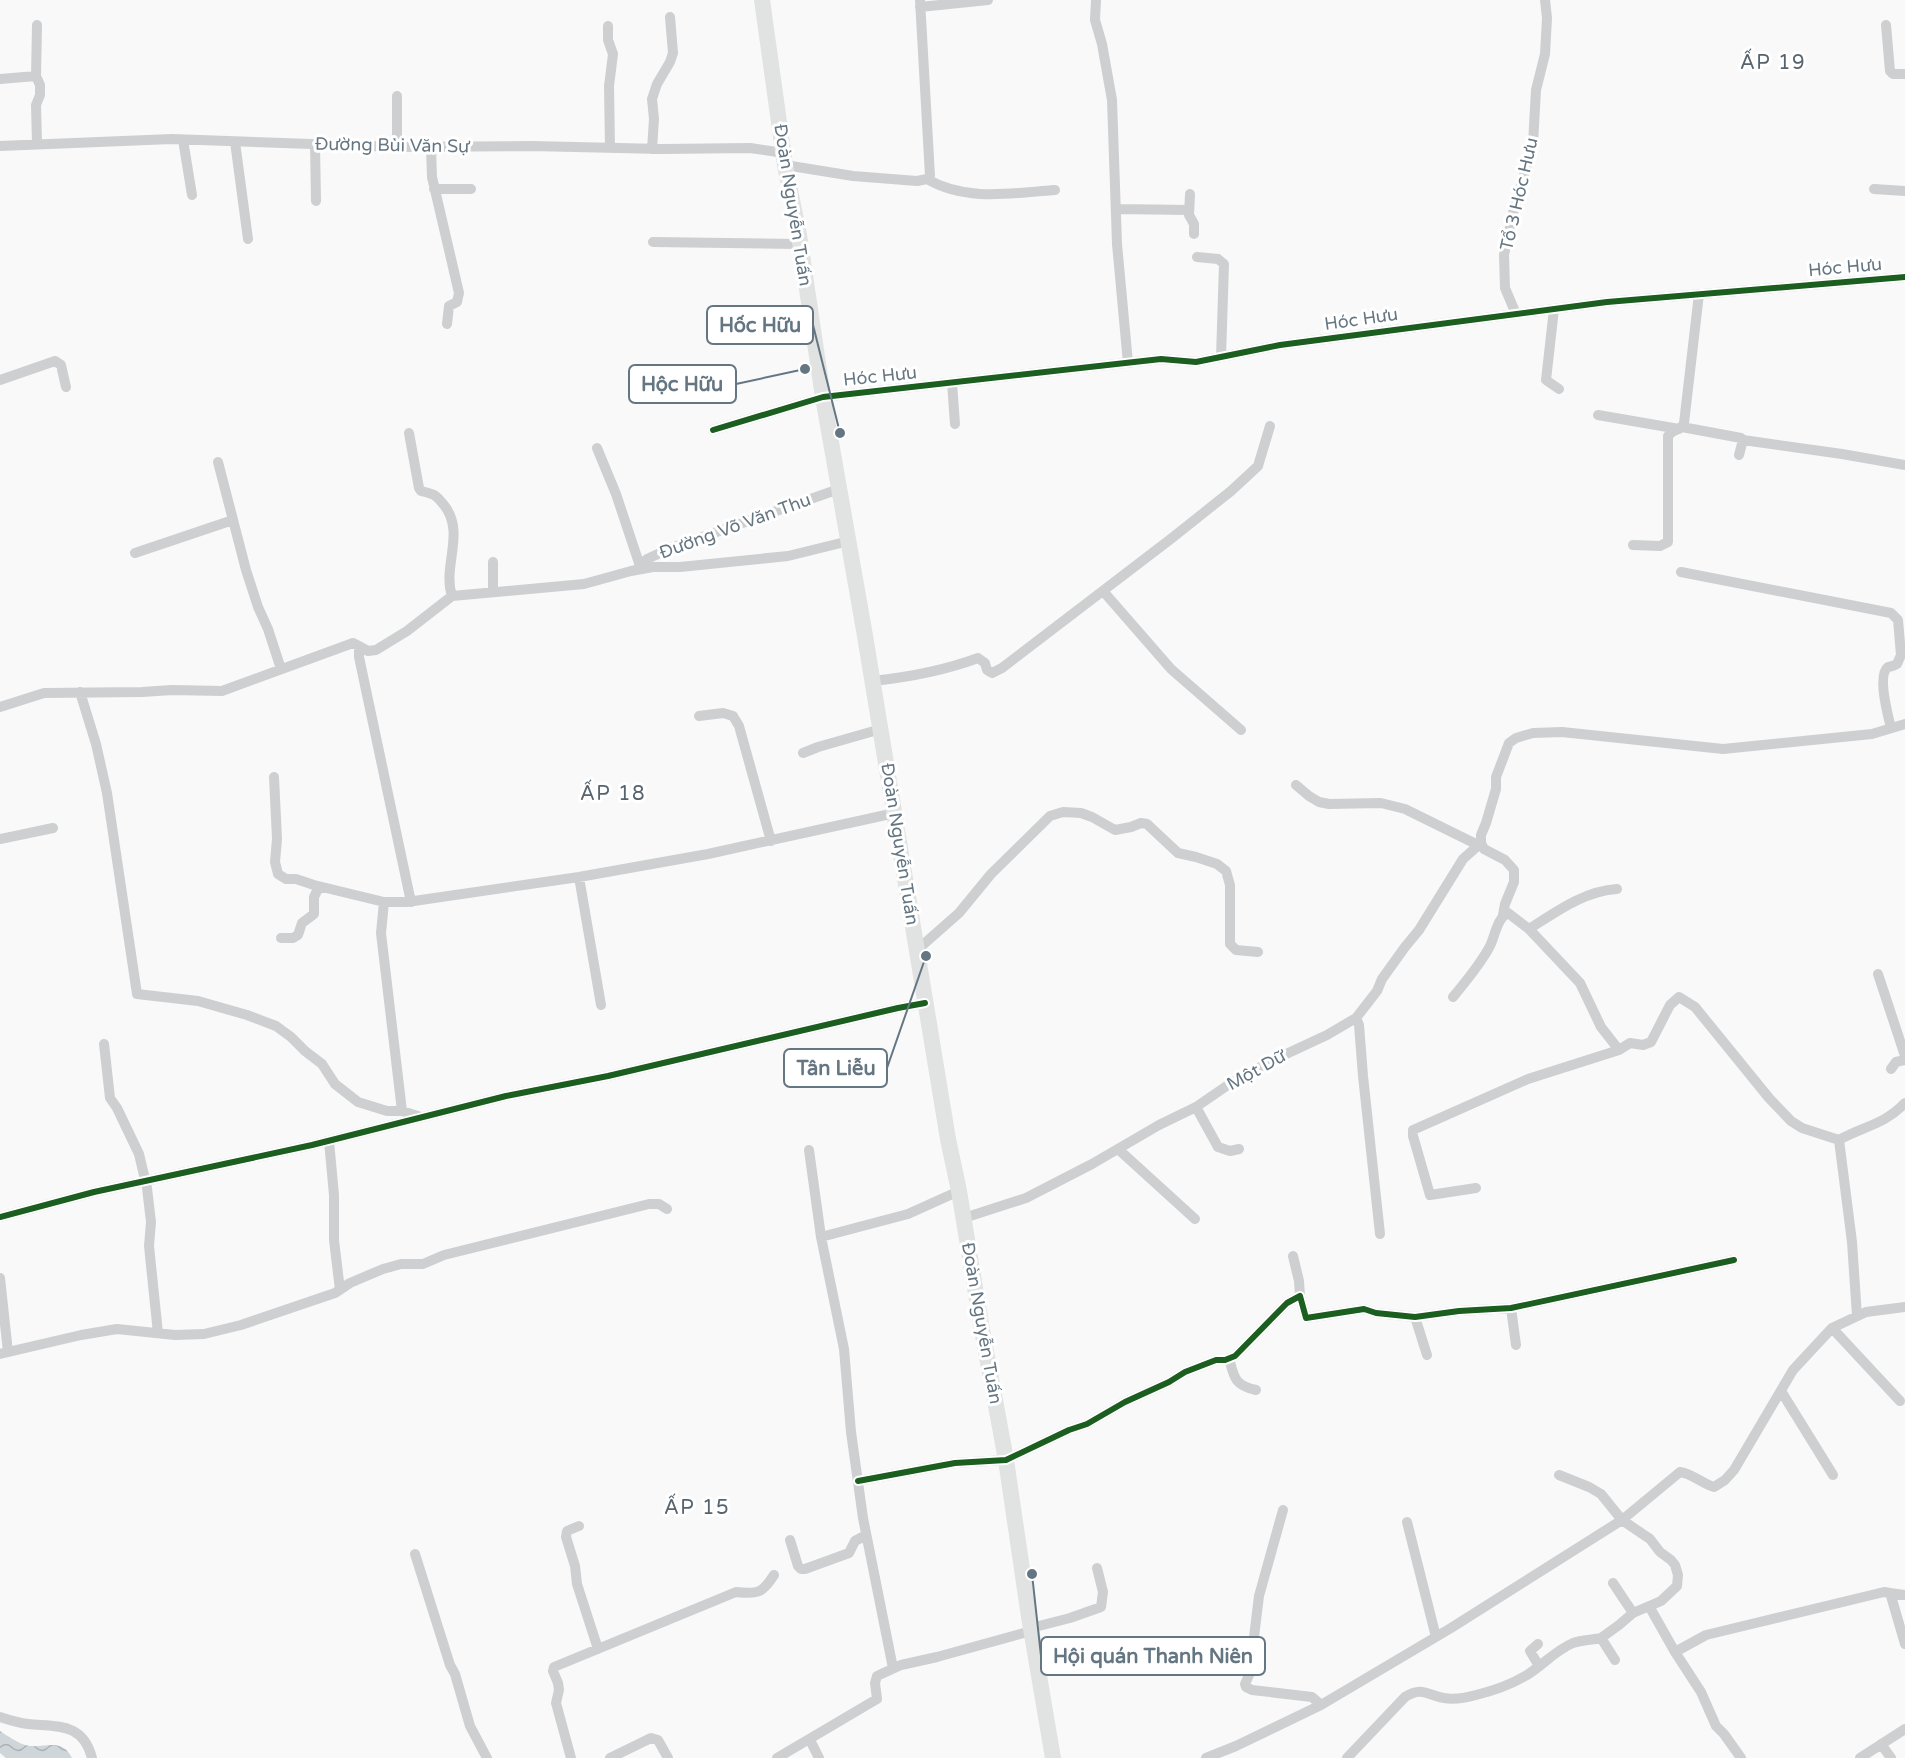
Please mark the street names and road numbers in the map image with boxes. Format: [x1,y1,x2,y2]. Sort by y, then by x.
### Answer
street label: Đoàn Nguyễn Tuấn [769,122,817,288]
street label: Đường Bùi Văn Sự [315,133,471,157]
street label: Tổ 3 Hóc Hưu [1495,135,1543,253]
street label: Hóc Hưu [1807,253,1883,281]
street label: Hóc Hưu [1323,303,1399,335]
street label: Hóc Hưu [842,361,918,391]
street label: Đường Võ Văn Thu [656,488,814,564]
street label: Đoàn Nguyễn Tuấn [876,761,924,927]
street label: Một Dữ [1223,1044,1291,1095]
street label: Đoàn Nguyễn Tuấn [957,1240,1007,1406]

